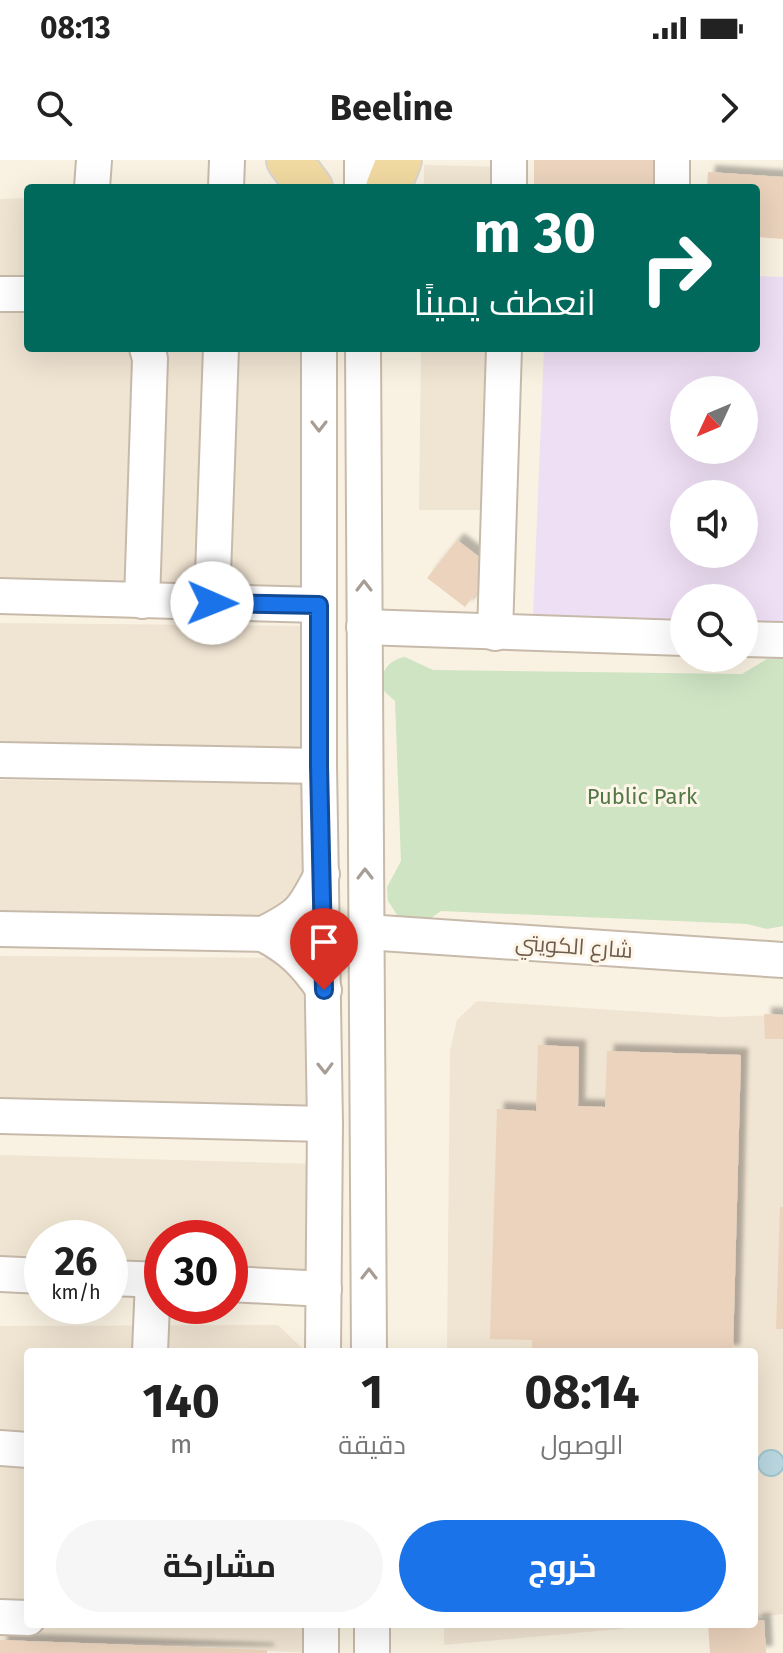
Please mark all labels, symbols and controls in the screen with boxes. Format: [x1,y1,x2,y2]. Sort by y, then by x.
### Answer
text: 08:13 [40,10,111,46]
icon: search [32,86,76,130]
text: Beeline [330,86,453,130]
icon: forward [707,86,751,130]
text: 30 m [474,200,596,267]
icon: right [624,216,728,320]
text: انعطف يمينًا [414,281,596,325]
north arrow [670,376,758,464]
map controls [670,376,758,672]
one-way arrow [310,420,328,433]
button: sound [670,480,758,568]
position arrow [170,561,254,645]
one-way arrow [355,579,373,592]
button: search [670,584,758,672]
park label: Public Park [587,783,698,810]
one-way arrow [357,867,374,880]
pin [290,908,358,990]
icon: arrive [302,920,346,964]
street label: شارع الكويتي [514,929,634,967]
one-way arrow [316,1062,333,1075]
speed limit sign: 30 [144,1220,248,1324]
text: 26 [54,1238,98,1286]
one-way arrow [360,1267,378,1280]
text: km/h [51,1280,101,1304]
text: 1 [361,1363,383,1421]
text: 08:14 [524,1363,640,1421]
text: 140 [142,1372,220,1430]
text: m [170,1429,192,1460]
text: دقيقة [338,1430,406,1461]
text: الوصول [541,1430,623,1461]
button: مشاركة [56,1520,383,1612]
button: خروج [399,1520,726,1612]

